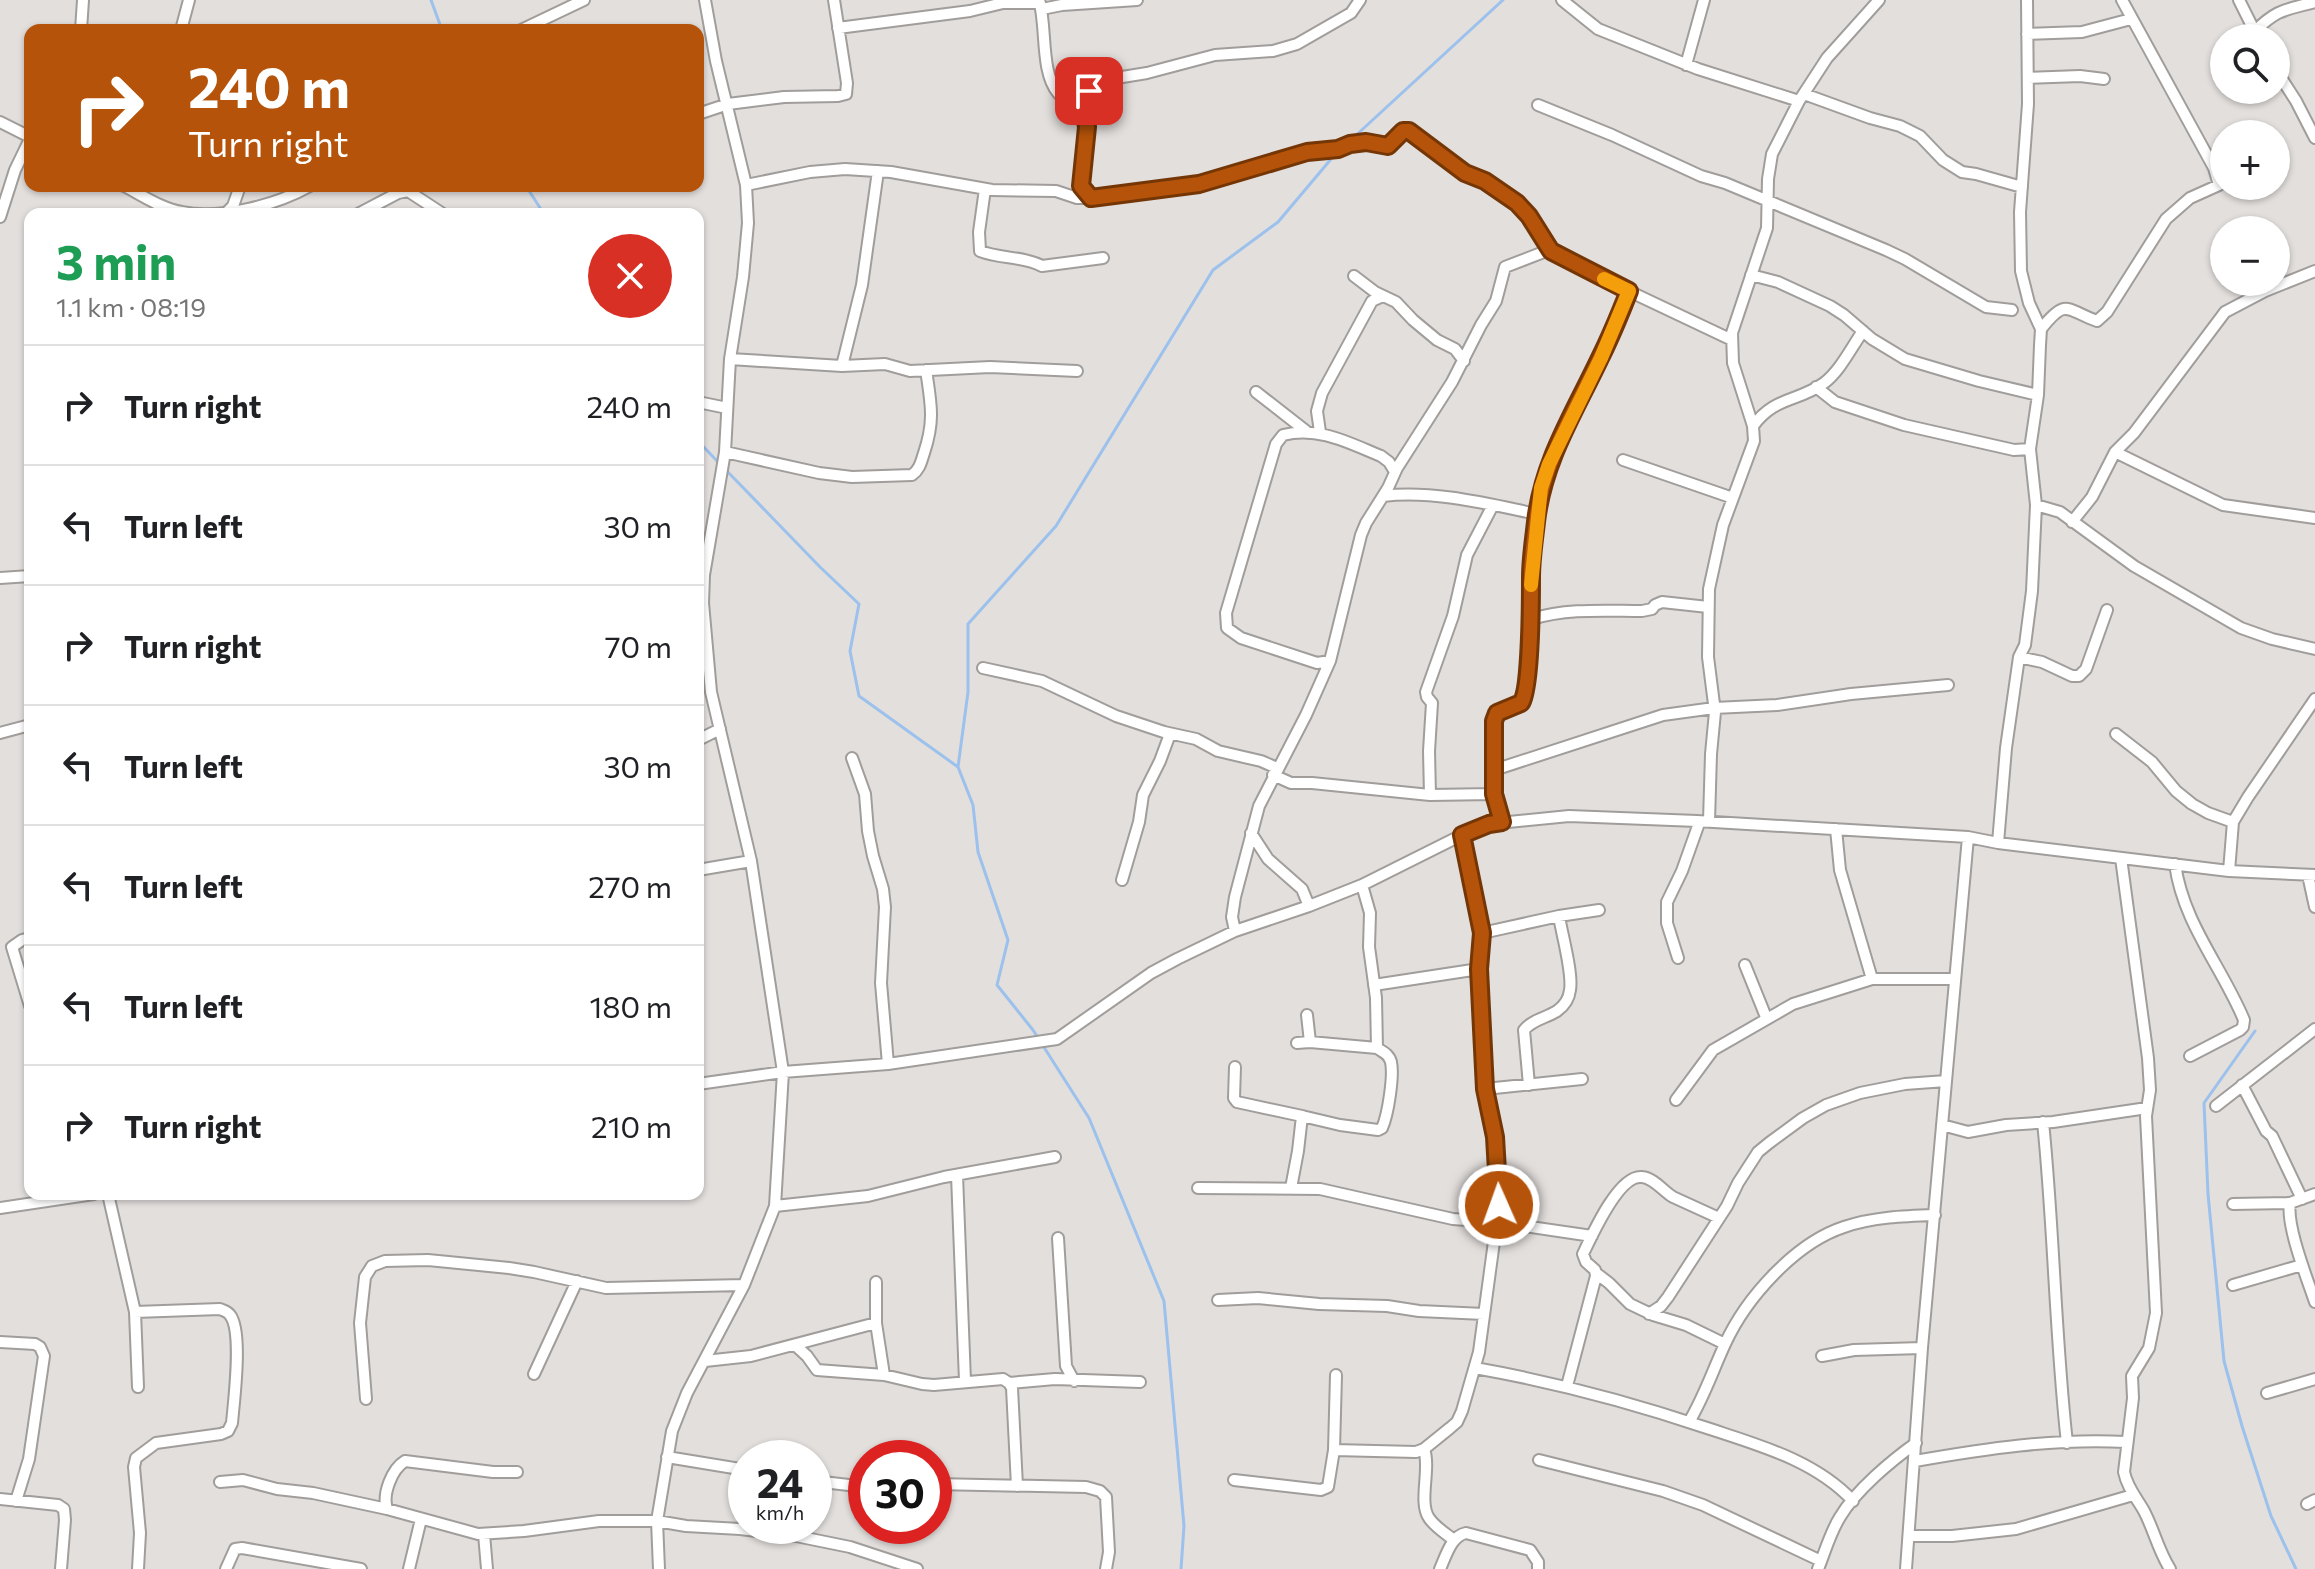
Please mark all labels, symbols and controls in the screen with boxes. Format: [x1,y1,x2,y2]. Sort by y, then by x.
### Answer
map controls [2210,24,2290,296]
button: search [2210,24,2290,104]
text: 240 m [188,51,350,120]
icon: right [56,56,160,160]
pin [1055,57,1123,125]
icon: arrive [1067,69,1111,113]
text: Turn right [188,120,349,164]
button: + [2210,120,2290,200]
button: − [2210,216,2290,296]
text: 3 min [56,231,176,290]
button: close [588,234,672,318]
text: 1.1 km · 08:19 [56,291,206,322]
icon: right [56,383,100,427]
text: Turn right [124,387,261,424]
text: 240 m [586,387,672,424]
icon: left [56,503,100,547]
text: Turn left [124,507,243,544]
text: 30 m [603,507,672,544]
icon: right [56,623,100,667]
text: Turn right [124,627,261,664]
text: 70 m [605,627,672,664]
icon: left [56,743,100,787]
text: Turn left [124,747,243,784]
text: 30 m [603,747,672,784]
icon: left [56,863,100,907]
text: Turn left [124,867,243,904]
text: 270 m [588,867,672,904]
icon: left [56,983,100,1027]
text: Turn left [124,987,243,1024]
text: 180 m [589,987,672,1024]
icon: right [56,1103,100,1147]
text: Turn right [124,1107,261,1144]
text: 210 m [591,1107,672,1144]
position arrow [1457,1163,1541,1247]
speed limit sign: 30 [848,1440,952,1544]
text: 24 [757,1457,803,1506]
text: km/h [756,1500,804,1524]

